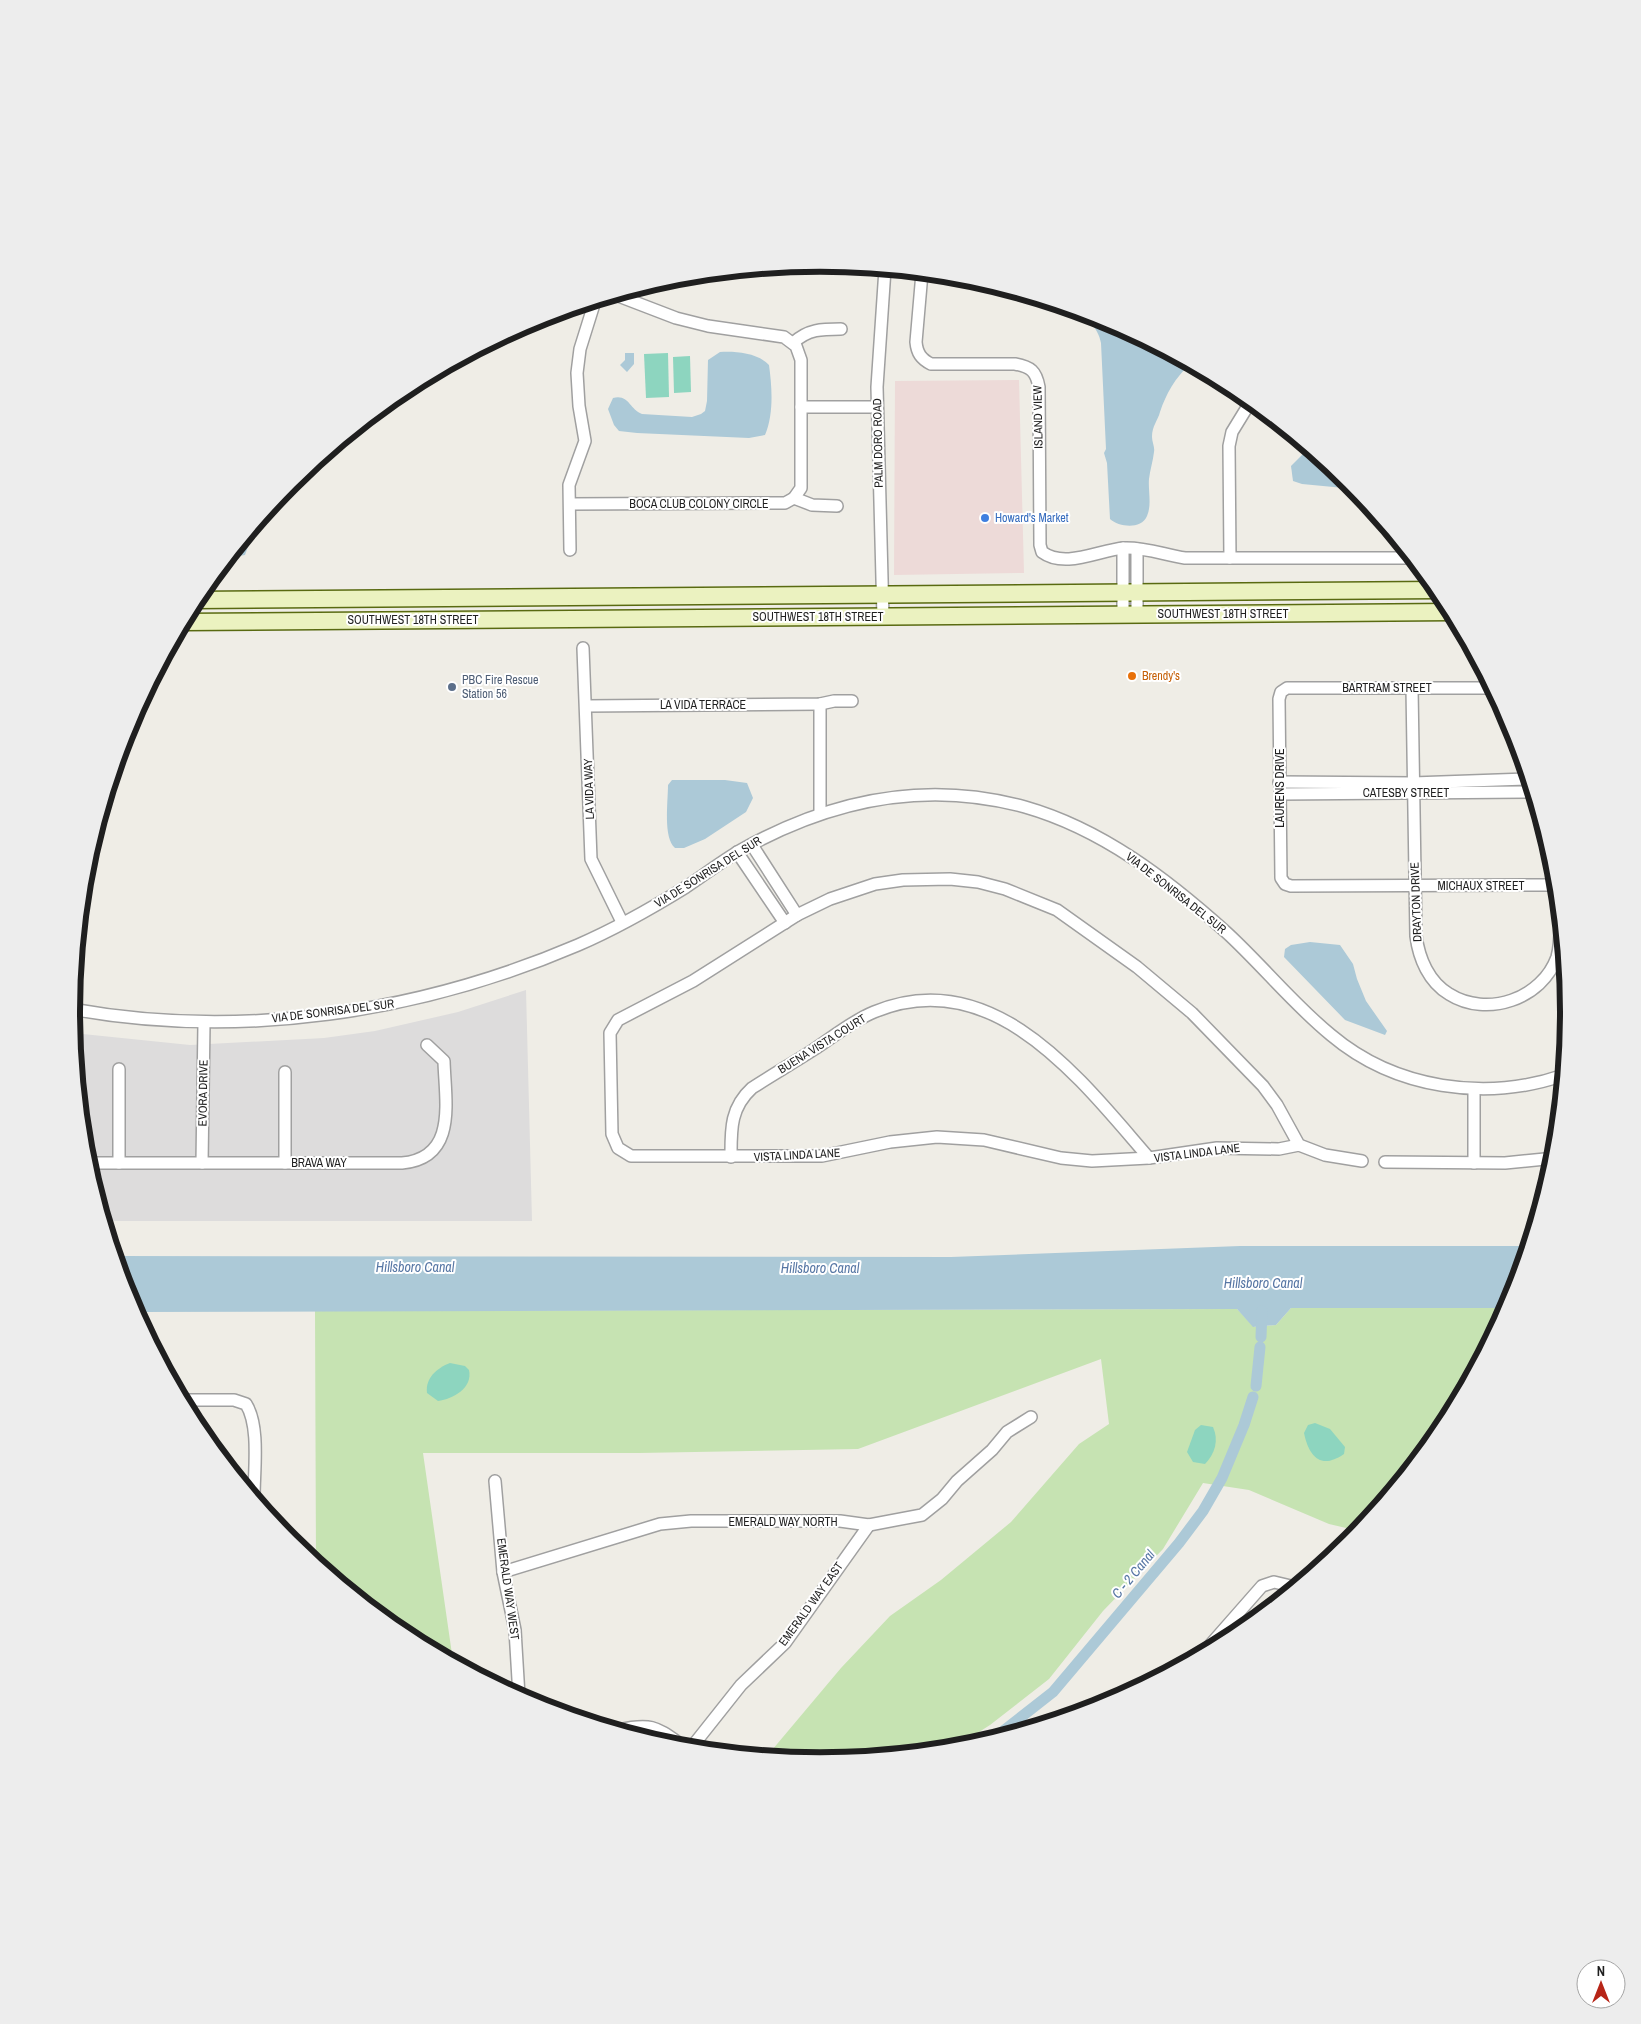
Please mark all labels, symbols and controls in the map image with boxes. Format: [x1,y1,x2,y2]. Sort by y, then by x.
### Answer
street label: ISLAND VIEW [1029,384,1047,449]
street label: PALM DORO ROAD [869,398,887,488]
street label: BOCA CLUB COLONY CIRCLE [629,496,769,512]
place label: Howard's Market [995,510,1069,526]
marker: Howard's Market [979,512,991,524]
street label: SOUTHWEST 18TH STREET [1157,606,1289,622]
street label: SOUTHWEST 18TH STREET [752,609,884,625]
street label: SOUTHWEST 18TH STREET [347,612,479,628]
place label: Brendy's [1142,668,1180,684]
marker: Brendy's [1126,670,1138,682]
place label: PBC Fire Rescue Station 56 [462,672,539,702]
street label: BARTRAM STREET [1342,680,1432,696]
marker: PBC Fire Rescue Station 56 [446,681,458,693]
street label: LA VIDA TERRACE [660,697,746,713]
street label: LAURENS DRIVE [1272,748,1288,828]
street label: LA VIDA WAY [580,758,598,820]
street label: CATESBY STREET [1363,785,1449,801]
street label: VIA DE SONRISA DEL SUR [651,833,765,911]
street label: VIA DE SONRISA DEL SUR [1123,849,1229,937]
street label: DRAYTON DRIVE [1407,862,1425,942]
street label: MICHAUX STREET [1438,878,1524,894]
street label: VIA DE SONRISA DEL SUR [271,996,395,1026]
street label: BUENA VISTA COURT [775,1011,869,1077]
street label: EVORA DRIVE [194,1059,212,1127]
street label: VISTA LINDA LANE [1153,1140,1241,1166]
street label: VISTA LINDA LANE [753,1145,841,1165]
street label: BRAVA WAY [291,1155,347,1171]
water label: Hillsboro Canal [376,1258,455,1276]
water label: Hillsboro Canal [781,1259,860,1277]
water label: Hillsboro Canal [1224,1274,1303,1292]
street label: EMERALD WAY NORTH [728,1514,838,1530]
street label: EMERALD WAY WEST [493,1537,523,1641]
water label: C - 2 Canal [1107,1546,1159,1602]
street label: EMERALD WAY EAST [775,1559,847,1649]
north arrow [1576,1959,1626,2009]
text: N [1597,1962,1605,1980]

